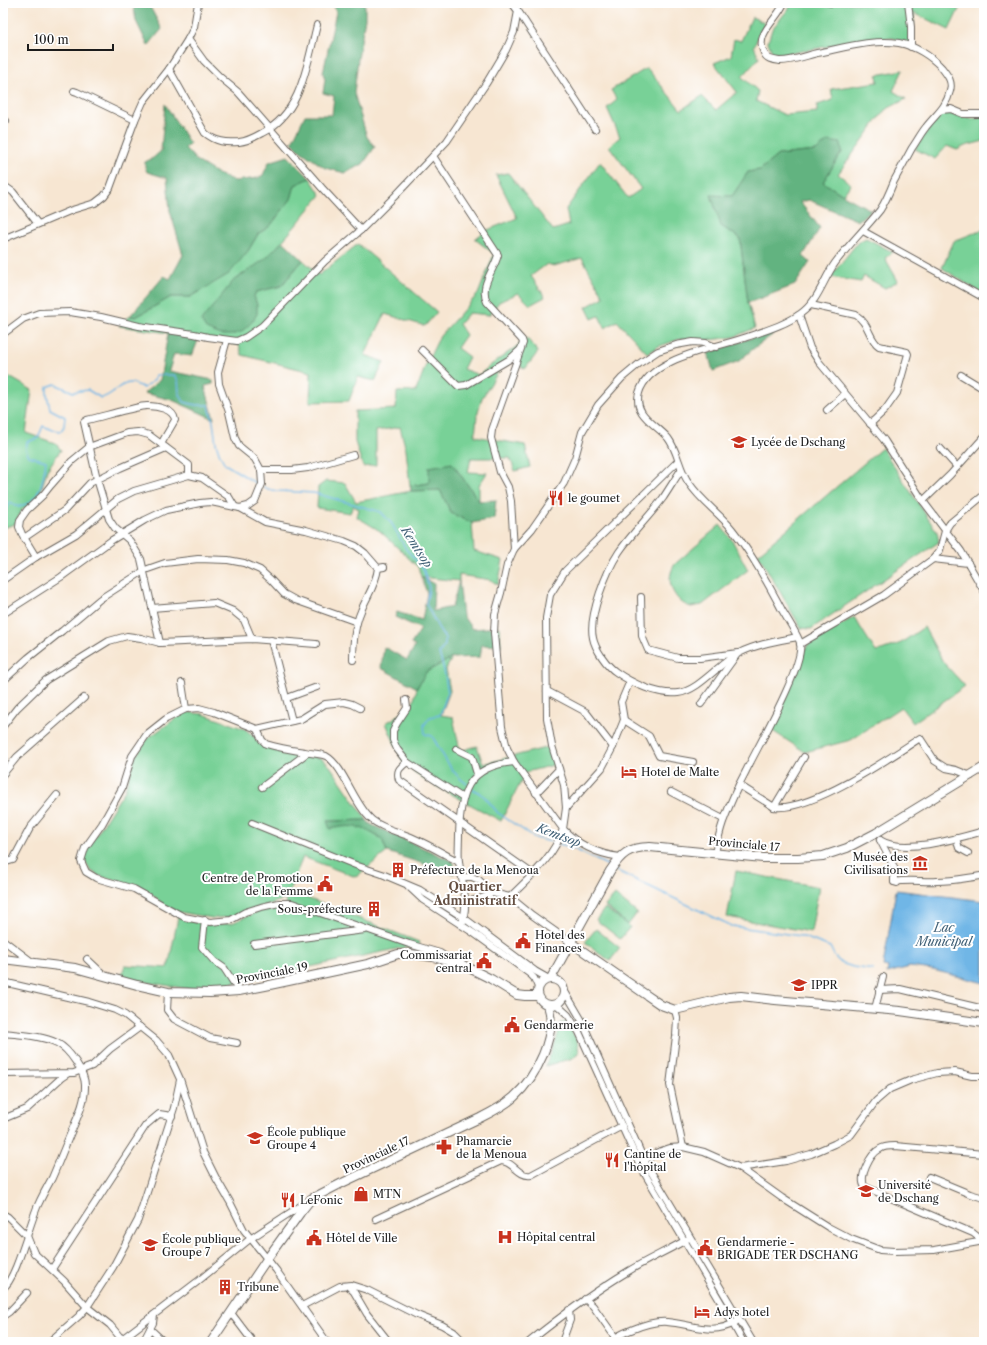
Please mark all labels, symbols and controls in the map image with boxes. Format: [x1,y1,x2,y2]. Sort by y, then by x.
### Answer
scale bar [28,26,113,52]
text: 100 m [34,32,69,47]
school or university icon: Lycée de Dschang [730,433,748,451]
place label: Lycée de Dschang [751,435,845,449]
restaurant icon: le goumet [547,489,565,507]
place label: le goumet [568,491,620,505]
water label: Kemtsop [398,523,436,571]
hotel icon: Hotel de Malte [620,763,638,781]
place label: Hotel de Malte [641,765,719,779]
water label: Kemtsop [534,819,584,850]
street label: Provinciale 17 [708,834,781,854]
place label: Musée des Civilisations [844,850,908,877]
museum icon: Musée des Civilisations [911,854,929,872]
building icon: Préfecture de la Menoua [389,861,407,879]
place label: Préfecture de la Menoua [410,863,539,877]
place label: Centre de Promotion de la Femme [202,871,313,898]
public building icon: Centre de Promotion de la Femme [316,875,334,893]
district label: Quartier Administratif [433,879,518,908]
building icon: Sous-préfecture [365,900,383,918]
place label: Sous-préfecture [278,902,362,916]
water label: Lac Municipal [914,920,973,949]
place label: Hotel des Finances [535,928,585,955]
public building icon: Hotel des Finances [514,932,532,950]
place label: Commissariat central [400,948,473,975]
public building icon: Commissariat central [475,952,493,970]
street label: Provinciale 19 [235,959,309,987]
school or university icon: IPPR [790,976,808,994]
place label: IPPR [811,978,839,992]
public building icon: Gendarmerie [503,1016,521,1034]
place label: Gendarmerie [524,1018,594,1032]
place label: École publique Groupe 4 [267,1125,346,1152]
school or university icon: École publique Groupe 4 [246,1129,264,1147]
street label: Provinciale 17 [341,1133,412,1176]
place label: Phamarcie de la Menoua [456,1134,527,1161]
pharmacy icon: Phamarcie de la Menoua [435,1138,453,1156]
place label: Cantine de l'hôpital [624,1147,681,1174]
restaurant icon: Cantine de l'hôpital [603,1151,621,1169]
place label: Université de Dschang [878,1178,939,1205]
school or university icon: Université de Dschang [857,1182,875,1200]
shop icon: MTN [352,1185,370,1203]
place label: MTN [373,1187,401,1201]
restaurant icon: LeFonic [279,1191,297,1209]
place label: LeFonic [300,1193,343,1207]
hospital icon: Hôpital central [496,1228,514,1246]
public building icon: Hôtel de Ville [305,1229,323,1247]
place label: Hôpital central [517,1230,596,1244]
place label: Hôtel de Ville [326,1231,398,1245]
place label: École publique Groupe 7 [162,1232,241,1259]
place label: Gendarmerie - BRIGADE TER DSCHANG [717,1235,858,1262]
school or university icon: École publique Groupe 7 [141,1236,159,1254]
public building icon: Gendarmerie - BRIGADE TER DSCHANG [696,1239,714,1257]
building icon: Tribune [216,1278,234,1296]
place label: Tribune [237,1280,279,1294]
hotel icon: Adys hotel [693,1303,711,1321]
place label: Adys hotel [713,1305,770,1319]

